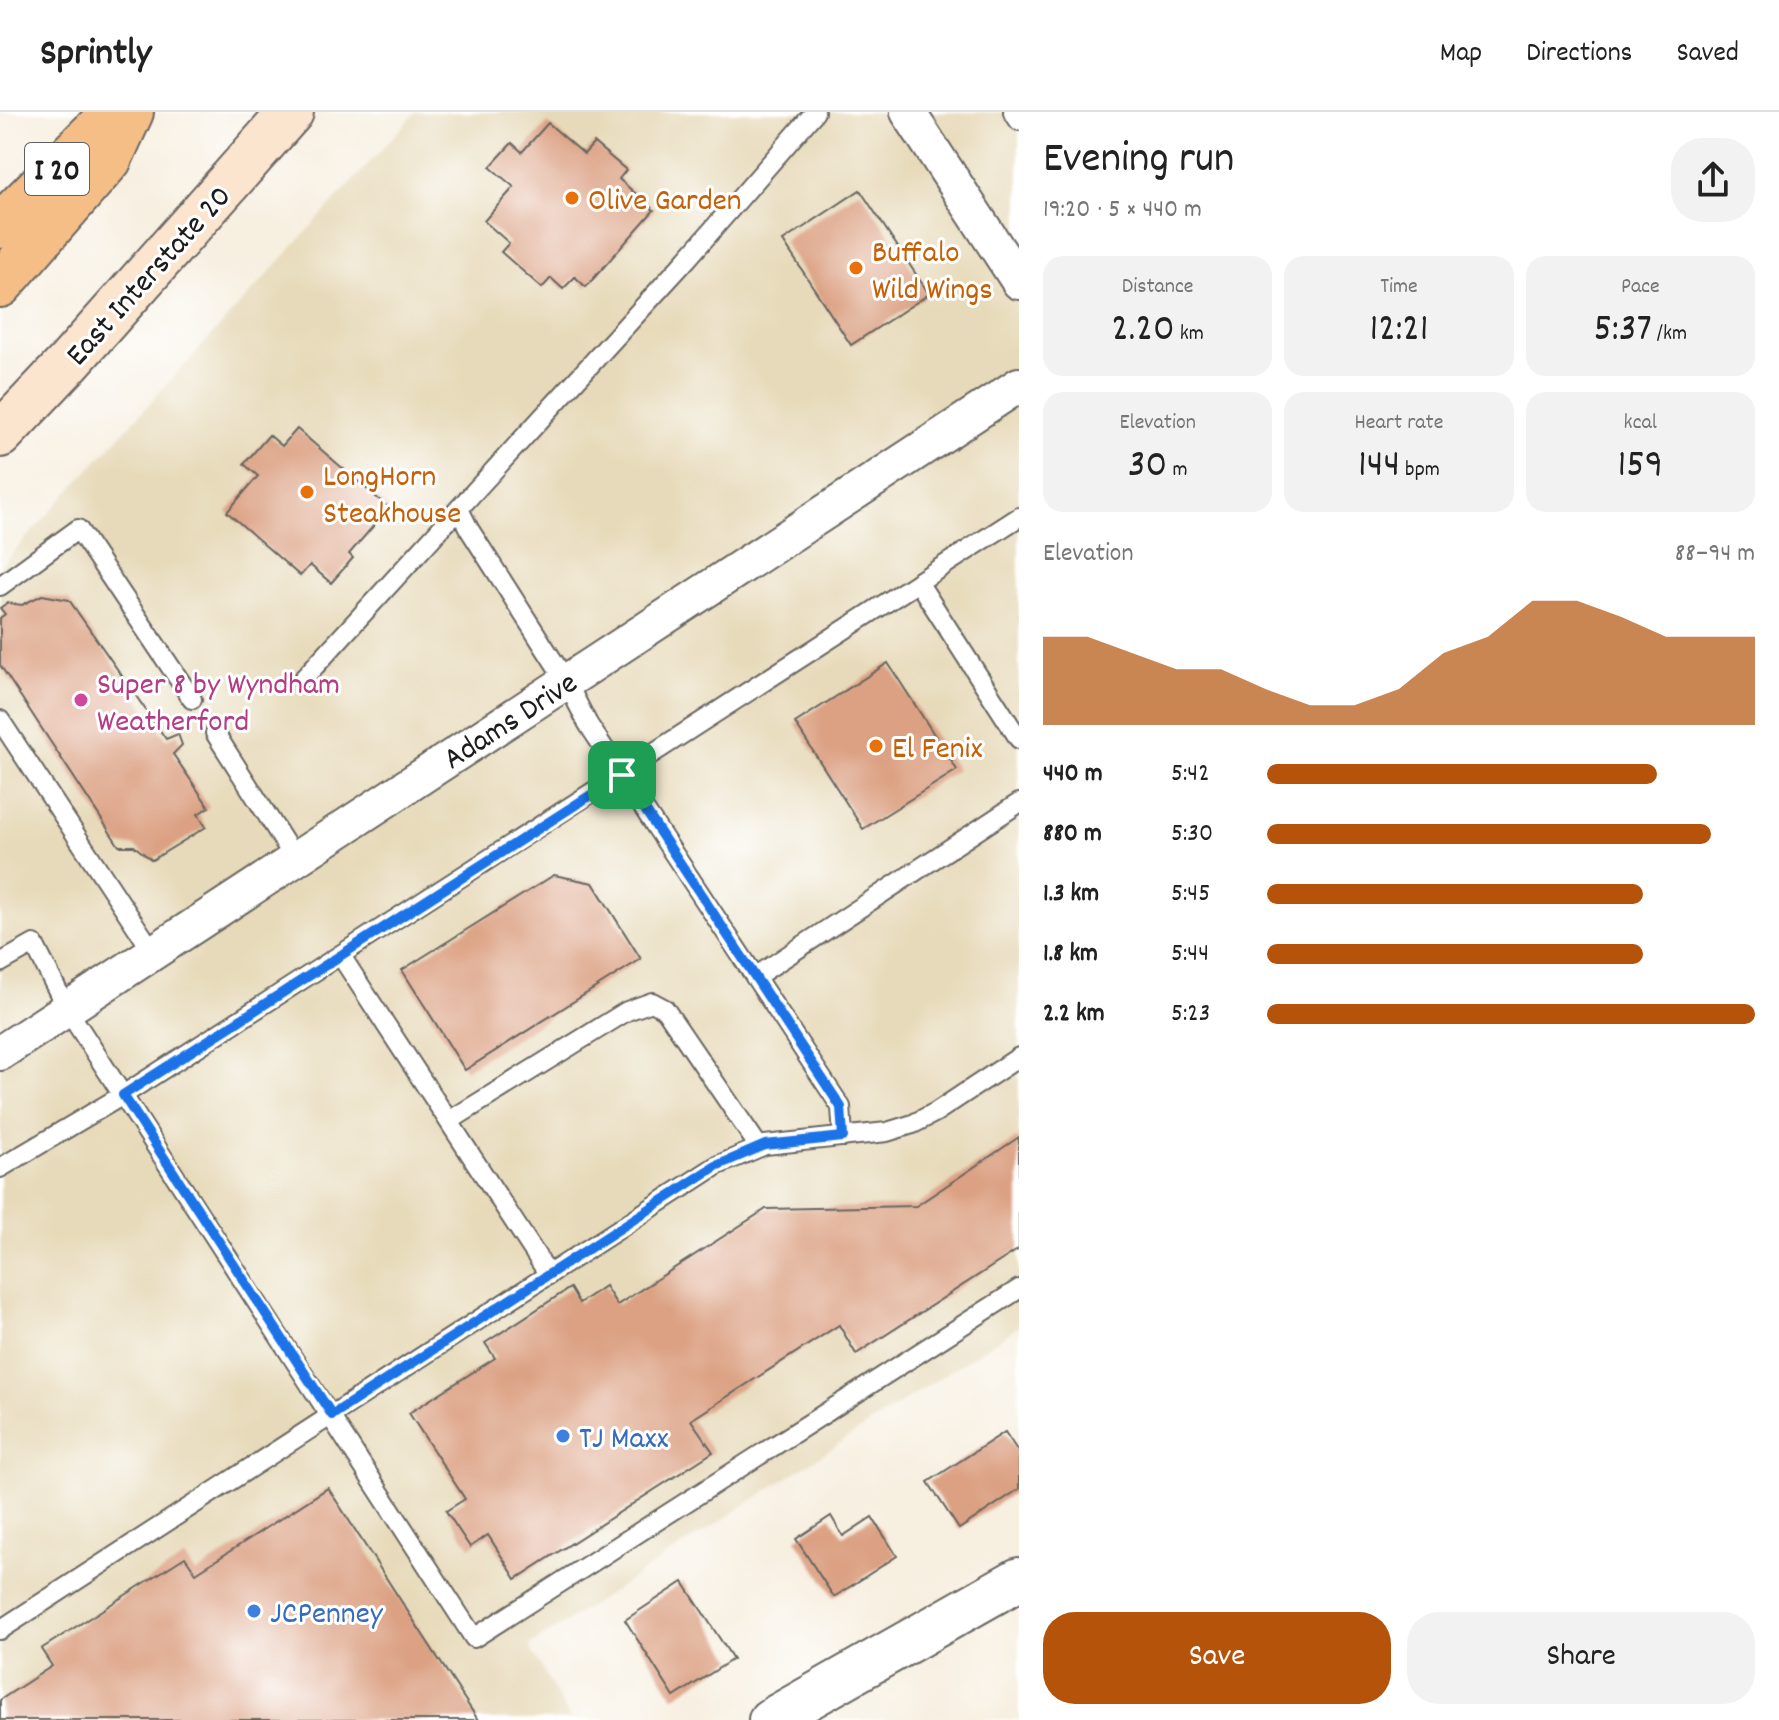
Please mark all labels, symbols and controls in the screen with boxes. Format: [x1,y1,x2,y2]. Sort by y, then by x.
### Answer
text: Sprintly [40,28,151,83]
text: Map [1440,35,1482,75]
text: Directions [1526,35,1632,75]
text: Saved [1676,35,1739,75]
text: Evening run [1043,130,1234,193]
button: share [1671,138,1755,222]
road number: I 20 [25,143,89,195]
street label: East Interstate 20 [57,177,245,378]
place label: Olive Garden [588,180,742,226]
marker: Olive Garden [563,189,581,207]
text: 19:20 · 5 × 440 m [1043,192,1202,229]
place label: Buffalo Wild Wings [872,232,993,315]
marker: Buffalo Wild Wings [847,259,865,277]
text: Distance [1122,272,1194,303]
text: Time [1380,272,1418,303]
text: Pace [1621,272,1660,303]
text: 2.20 [1111,303,1175,360]
text: 12:21 [1369,303,1429,360]
text: 5:37 [1593,303,1652,360]
text: km [1175,319,1204,350]
text: /km [1652,319,1687,350]
text: Elevation [1119,408,1196,439]
text: Heart rate [1355,408,1443,439]
text: kcal [1624,408,1657,439]
text: 30 [1128,439,1167,496]
text: 144 [1358,439,1400,496]
text: 159 [1618,439,1663,496]
text: m [1167,455,1188,486]
text: bpm [1400,455,1440,486]
place label: LongHorn Steakhouse [323,456,461,539]
marker: LongHorn Steakhouse [298,483,316,501]
text: Elevation [1043,536,1133,573]
text: 88–94 m [1675,536,1755,573]
street label: Adams Drive [435,663,588,784]
place label: Super 8 by Wyndham Weatherford [97,664,340,747]
marker: Super 8 by Wyndham Weatherford [72,691,90,709]
place label: El Fenix [892,728,982,774]
marker: El Fenix [867,737,885,755]
pin [588,741,656,809]
icon: arrive [600,753,644,797]
text: 440 m [1043,756,1103,793]
text: 5:42 [1171,756,1210,793]
text: 880 m [1043,816,1102,853]
text: 5:30 [1171,816,1213,853]
text: 1.3 km [1043,876,1099,913]
text: 5:45 [1171,876,1210,913]
text: 1.8 km [1043,936,1098,973]
text: 5:44 [1171,936,1209,973]
text: 2.2 km [1043,996,1105,1033]
text: 5:23 [1171,996,1210,1033]
place label: TJ Maxx [579,1418,668,1464]
marker: TJ Maxx [554,1427,572,1445]
place label: JCPenney [270,1593,384,1639]
marker: JCPenney [245,1602,263,1620]
button: Save [1043,1612,1391,1704]
button: Share [1407,1612,1755,1704]

